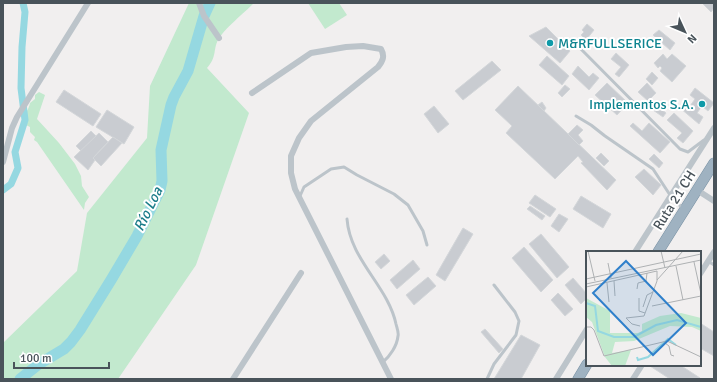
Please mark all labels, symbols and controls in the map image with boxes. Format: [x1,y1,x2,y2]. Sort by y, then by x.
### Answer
north arrow [665,12,705,52]
text: N [684,31,699,46]
place label: M&RFULLSERICE [558,35,662,52]
marker: M&RFULLSERICE [545,38,555,48]
place label: Implementos S.A. [589,96,694,113]
marker: Implementos S.A. [697,99,707,109]
street label: Ruta 21 CH [649,167,699,233]
water label: Río Loa [130,184,167,234]
inset map [586,251,701,366]
scale bar [14,344,109,370]
text: 100 m [20,351,52,366]

